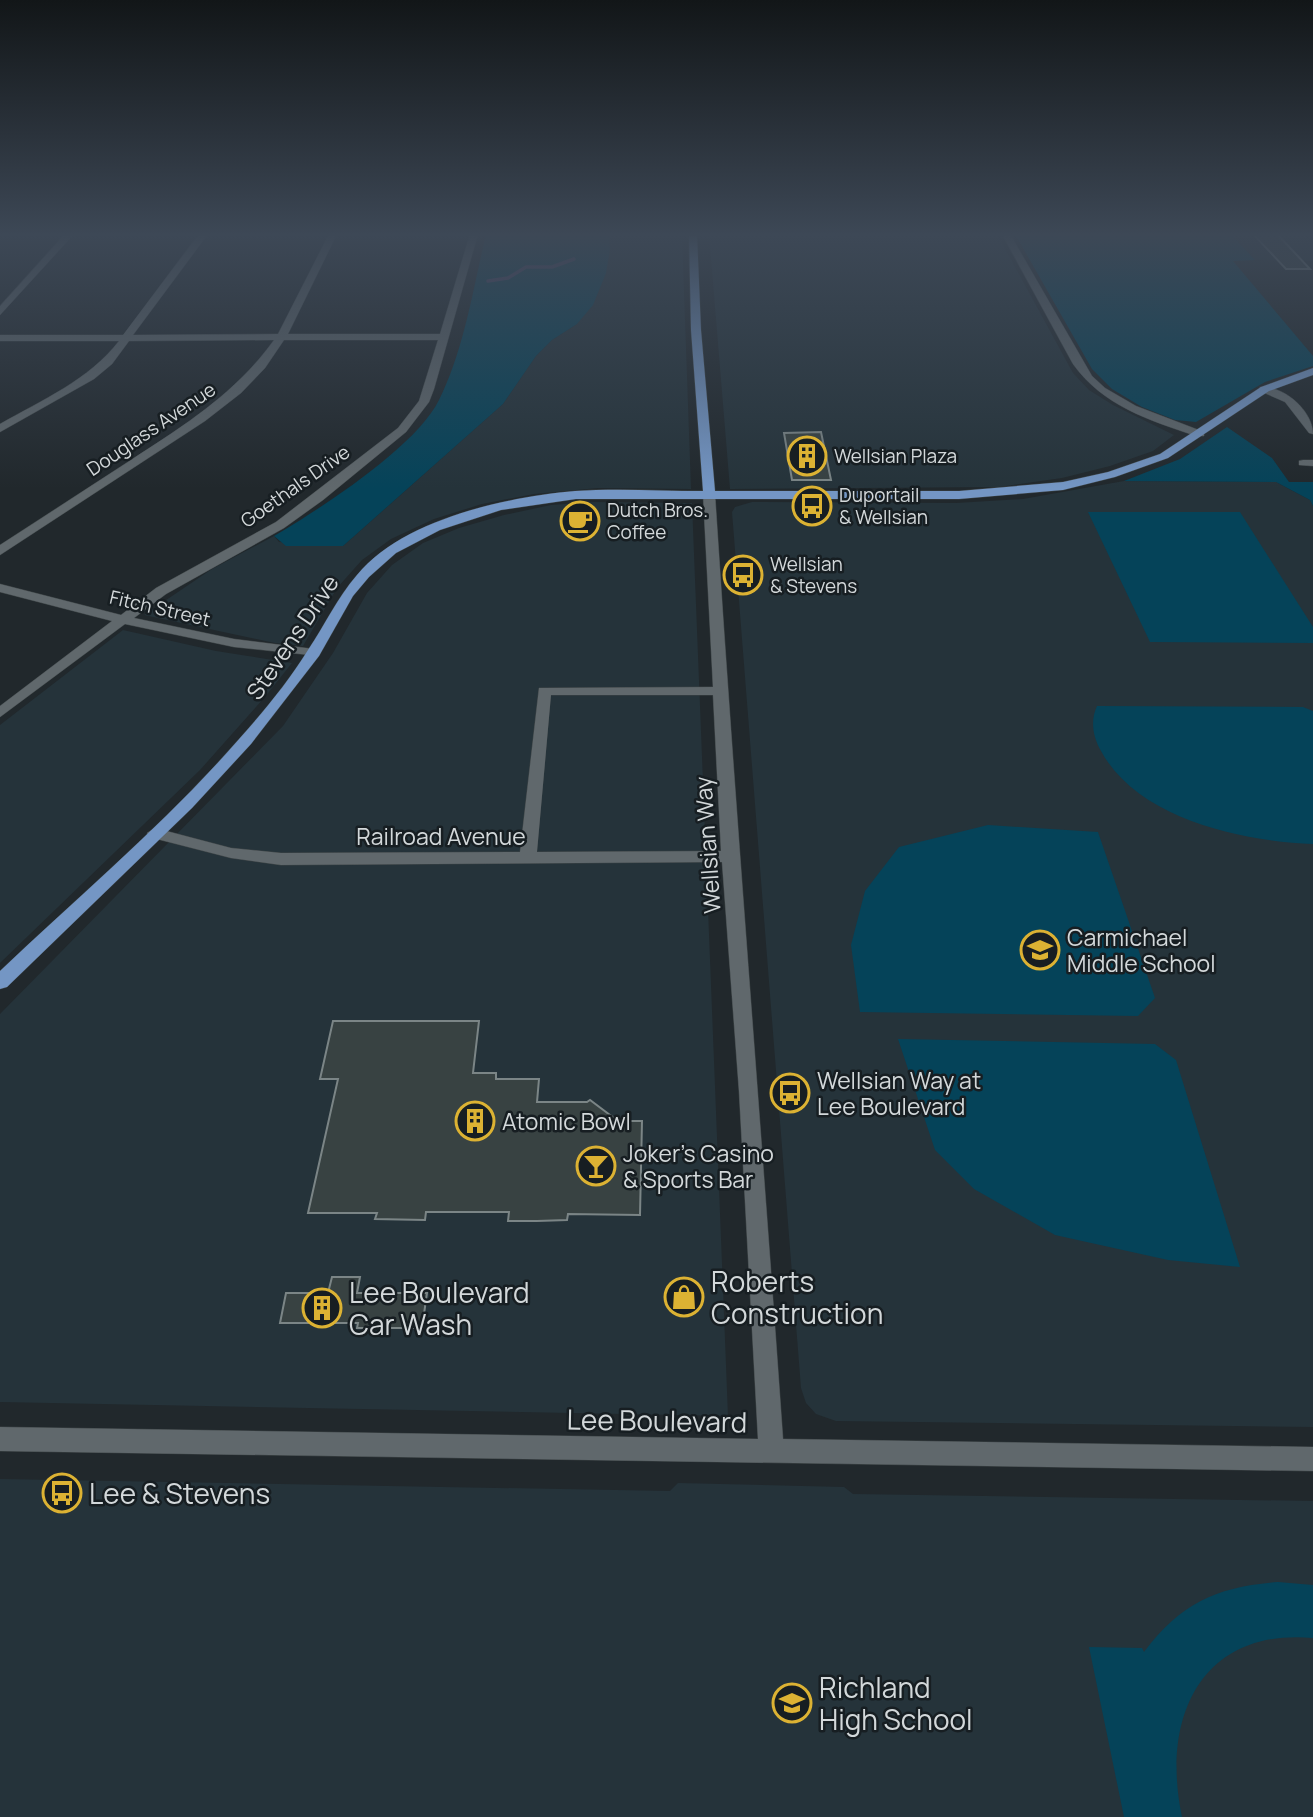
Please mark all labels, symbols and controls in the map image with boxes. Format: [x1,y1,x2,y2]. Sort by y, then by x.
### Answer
street label: Douglass Avenue [81,376,221,482]
building icon: Wellsian Plaza [786,435,828,477]
street label: Goethals Drive [235,439,355,533]
place label: Wellsian Plaza [834,443,957,469]
place label: Duportail & Wellsian [839,482,928,530]
bus stop icon: Duportail & Wellsian [791,485,833,527]
place label: Dutch Bros. Coffee [607,497,708,545]
cafe icon: Dutch Bros. Coffee [559,500,601,542]
place label: Wellsian & Stevens [770,551,857,599]
bus stop icon: Wellsian & Stevens [722,554,764,596]
street label: Stevens Drive [238,568,346,706]
street label: Fitch Street [107,584,213,632]
street label: Wellsian Way [686,775,728,915]
street label: Railroad Avenue [356,820,526,852]
place label: Carmichael Middle School [1067,921,1216,979]
school or university icon: Carmichael Middle School [1019,929,1061,971]
place label: Wellsian Way at Lee Boulevard [817,1064,981,1122]
bus stop icon: Wellsian Way at Lee Boulevard [769,1072,811,1114]
building icon: Atomic Bowl [454,1100,496,1142]
place label: Atomic Bowl [502,1105,631,1137]
place label: Joker's Casino & Sports Bar [623,1137,774,1195]
bar icon: Joker's Casino & Sports Bar [575,1145,617,1187]
place label: Roberts Construction [711,1262,883,1332]
place label: Lee Boulevard Car Wash [349,1273,530,1343]
shop icon: Roberts Construction [663,1276,705,1318]
building icon: Lee Boulevard Car Wash [301,1287,343,1329]
street label: Lee Boulevard [566,1399,748,1441]
bus stop icon: Lee & Stevens [41,1472,83,1514]
place label: Lee & Stevens [89,1474,270,1512]
place label: Richland High School [819,1668,973,1738]
school or university icon: Richland High School [771,1682,813,1724]

